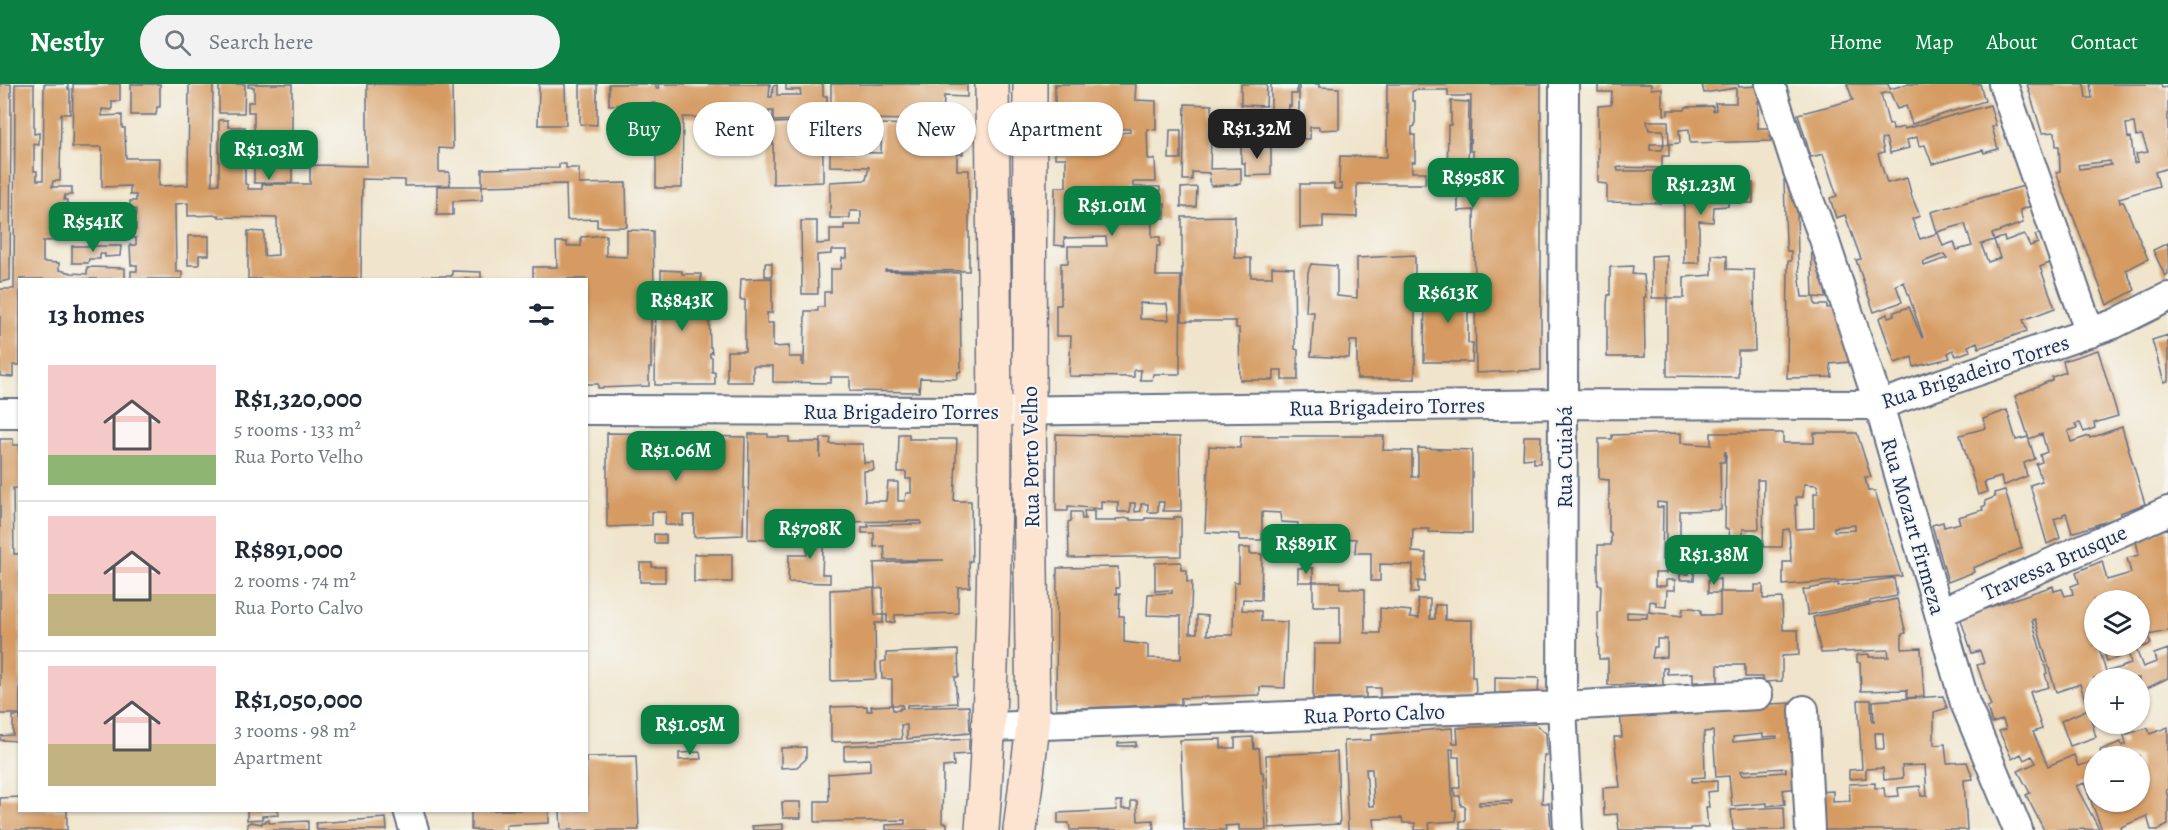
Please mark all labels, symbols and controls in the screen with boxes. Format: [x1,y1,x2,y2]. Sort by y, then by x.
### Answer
search box [140,15,560,69]
text: Nestly [30,23,104,61]
icon: search [161,26,194,59]
text: Search here [209,27,313,57]
text: Home [1829,28,1882,56]
text: Map [1915,28,1953,56]
text: About [1986,28,2038,56]
text: Contact [2071,28,2138,56]
chip: Buy [606,102,681,156]
chip: Rent [693,102,775,156]
chip: Filters [787,102,884,156]
chip: New [896,102,976,156]
chip: Apartment [988,102,1123,156]
pin: R$1.32M [1202,109,1312,160]
text: R$1.32M [1222,115,1292,142]
pin: R$1.03M [214,130,324,181]
text: R$1.03M [234,136,304,163]
pin: R$958K [1424,158,1522,209]
text: R$958K [1442,164,1504,191]
pin: R$1.23M [1646,165,1756,216]
text: R$1.23M [1666,171,1736,198]
pin: R$1.01M [1057,186,1167,237]
text: R$1.01M [1078,192,1146,219]
pin: R$541K [44,202,142,253]
text: R$541K [63,208,123,235]
pin: R$613K [1399,273,1497,324]
text: R$613K [1418,279,1478,306]
pin: R$843K [633,281,731,332]
text: R$843K [651,287,713,314]
text: 13 homes [48,297,145,332]
icon: filters [525,298,558,331]
street label: Rua Brigadeiro Torres [1877,327,2073,417]
text: R$1,320,000 [234,381,362,416]
street label: Rua Porto Velho [1015,386,1047,528]
icon: home [96,389,168,461]
street label: Rua Brigadeiro Torres [1289,390,1485,424]
street label: Rua Brigadeiro Torres [803,397,999,427]
street label: Rua Cuiabá [1550,405,1580,508]
text: 5 rooms · 133 m² [234,416,361,443]
pin: R$1.06M [621,431,731,482]
street label: Rua Mozart Firmeza [1873,434,1953,619]
text: R$1.06M [640,437,712,464]
text: Rua Porto Velho [234,443,363,470]
pin: R$708K [761,509,859,560]
text: R$708K [778,515,842,542]
street label: Travessa Brusque [1977,517,2132,608]
pin: R$891K [1257,524,1355,575]
text: R$891K [1275,530,1337,557]
text: R$891,000 [234,532,343,567]
pin: R$1.38M [1659,535,1769,586]
icon: home [96,540,168,612]
text: R$1.38M [1679,541,1749,568]
text: 2 rooms · 74 m² [234,567,356,594]
map controls [2084,590,2150,812]
button: layers [2084,590,2150,656]
text: Rua Porto Calvo [234,594,363,621]
button: + [2084,668,2150,734]
text: R$1,050,000 [234,682,363,717]
icon: home [96,690,168,762]
street label: Rua Porto Calvo [1302,697,1446,731]
pin: R$1.05M [635,705,745,756]
text: R$1.05M [655,711,725,738]
text: 3 rooms · 98 m² [234,717,356,744]
text: Apartment [234,744,323,771]
button: − [2084,746,2150,812]

